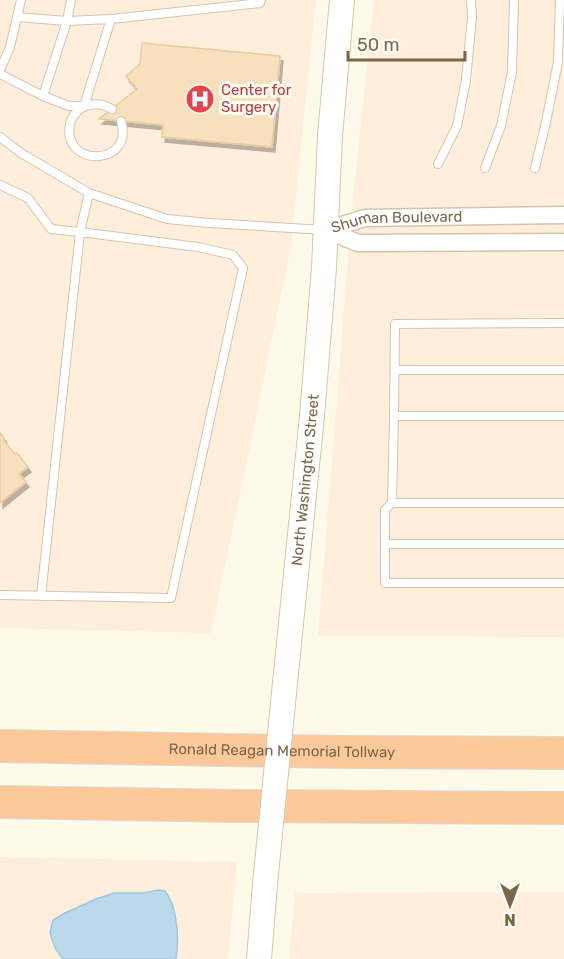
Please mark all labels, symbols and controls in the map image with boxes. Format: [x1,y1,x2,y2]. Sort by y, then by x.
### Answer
scale bar [348,24,465,62]
text: 50 m [357,34,400,56]
place label: Center for Surgery [221,81,292,116]
hospital icon: Center for Surgery [184,83,216,115]
street label: Shuman Boulevard [329,208,462,237]
street label: North Washington Street [288,393,323,567]
street label: Ronald Reagan Memorial Tollway [168,740,395,761]
north arrow [480,875,540,935]
text: N [504,910,516,929]

